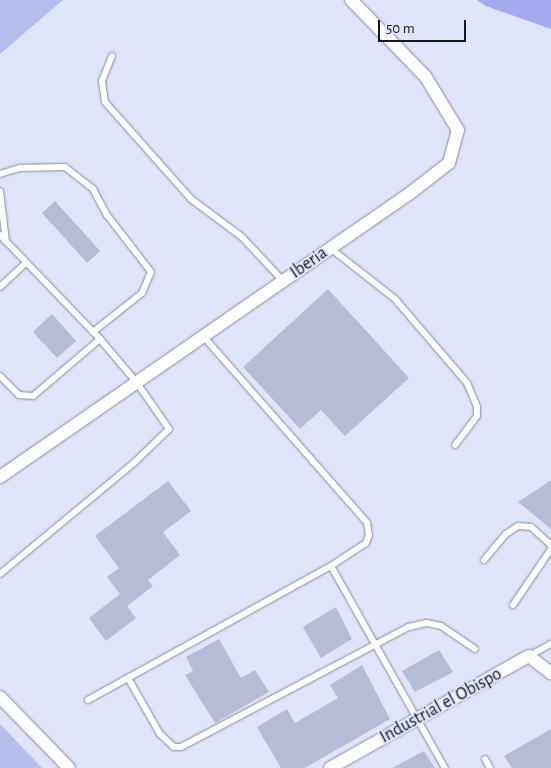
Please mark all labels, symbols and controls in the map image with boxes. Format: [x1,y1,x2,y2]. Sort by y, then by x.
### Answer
scale bar [381,10,468,42]
text: 50 m [386,21,415,36]
street label: Iberia [286,242,332,284]
street label: Industrial el Obispo [376,664,506,748]

